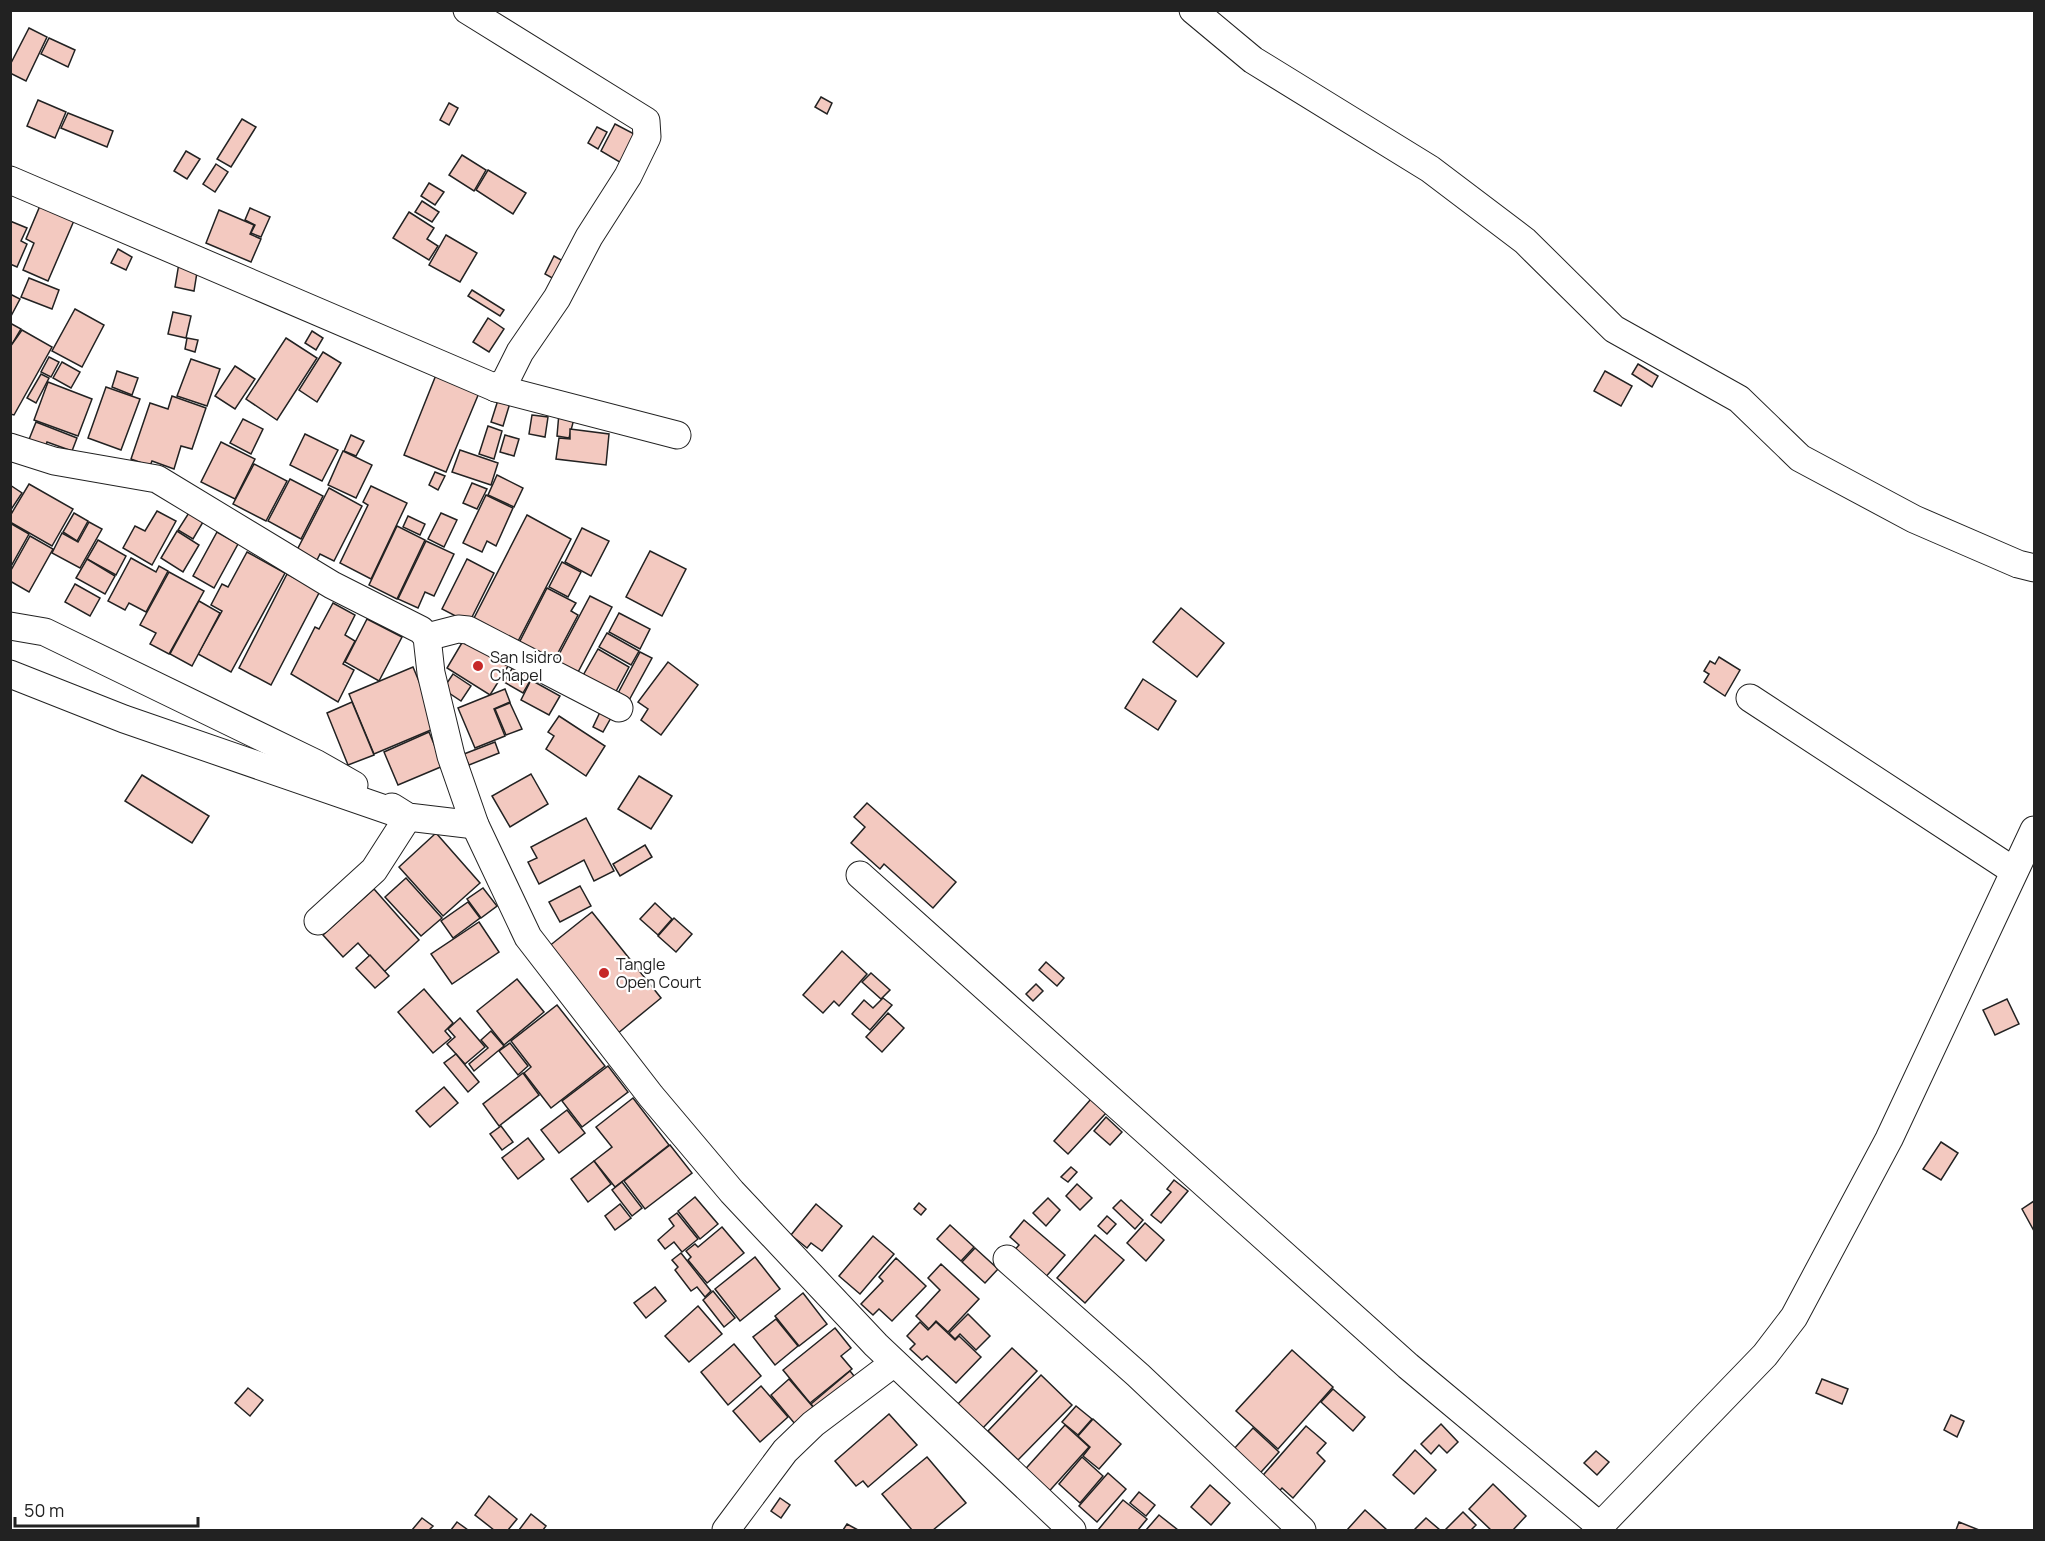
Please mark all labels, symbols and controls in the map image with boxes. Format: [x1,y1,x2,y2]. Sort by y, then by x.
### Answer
place label: San Isidro Chapel [490,646,562,686]
marker: San Isidro Chapel [471,659,485,673]
place label: Tangle Open Court [616,953,701,993]
marker: Tangle Open Court [597,966,611,980]
scale bar [15,1490,198,1528]
text: 50 m [24,1498,64,1522]

